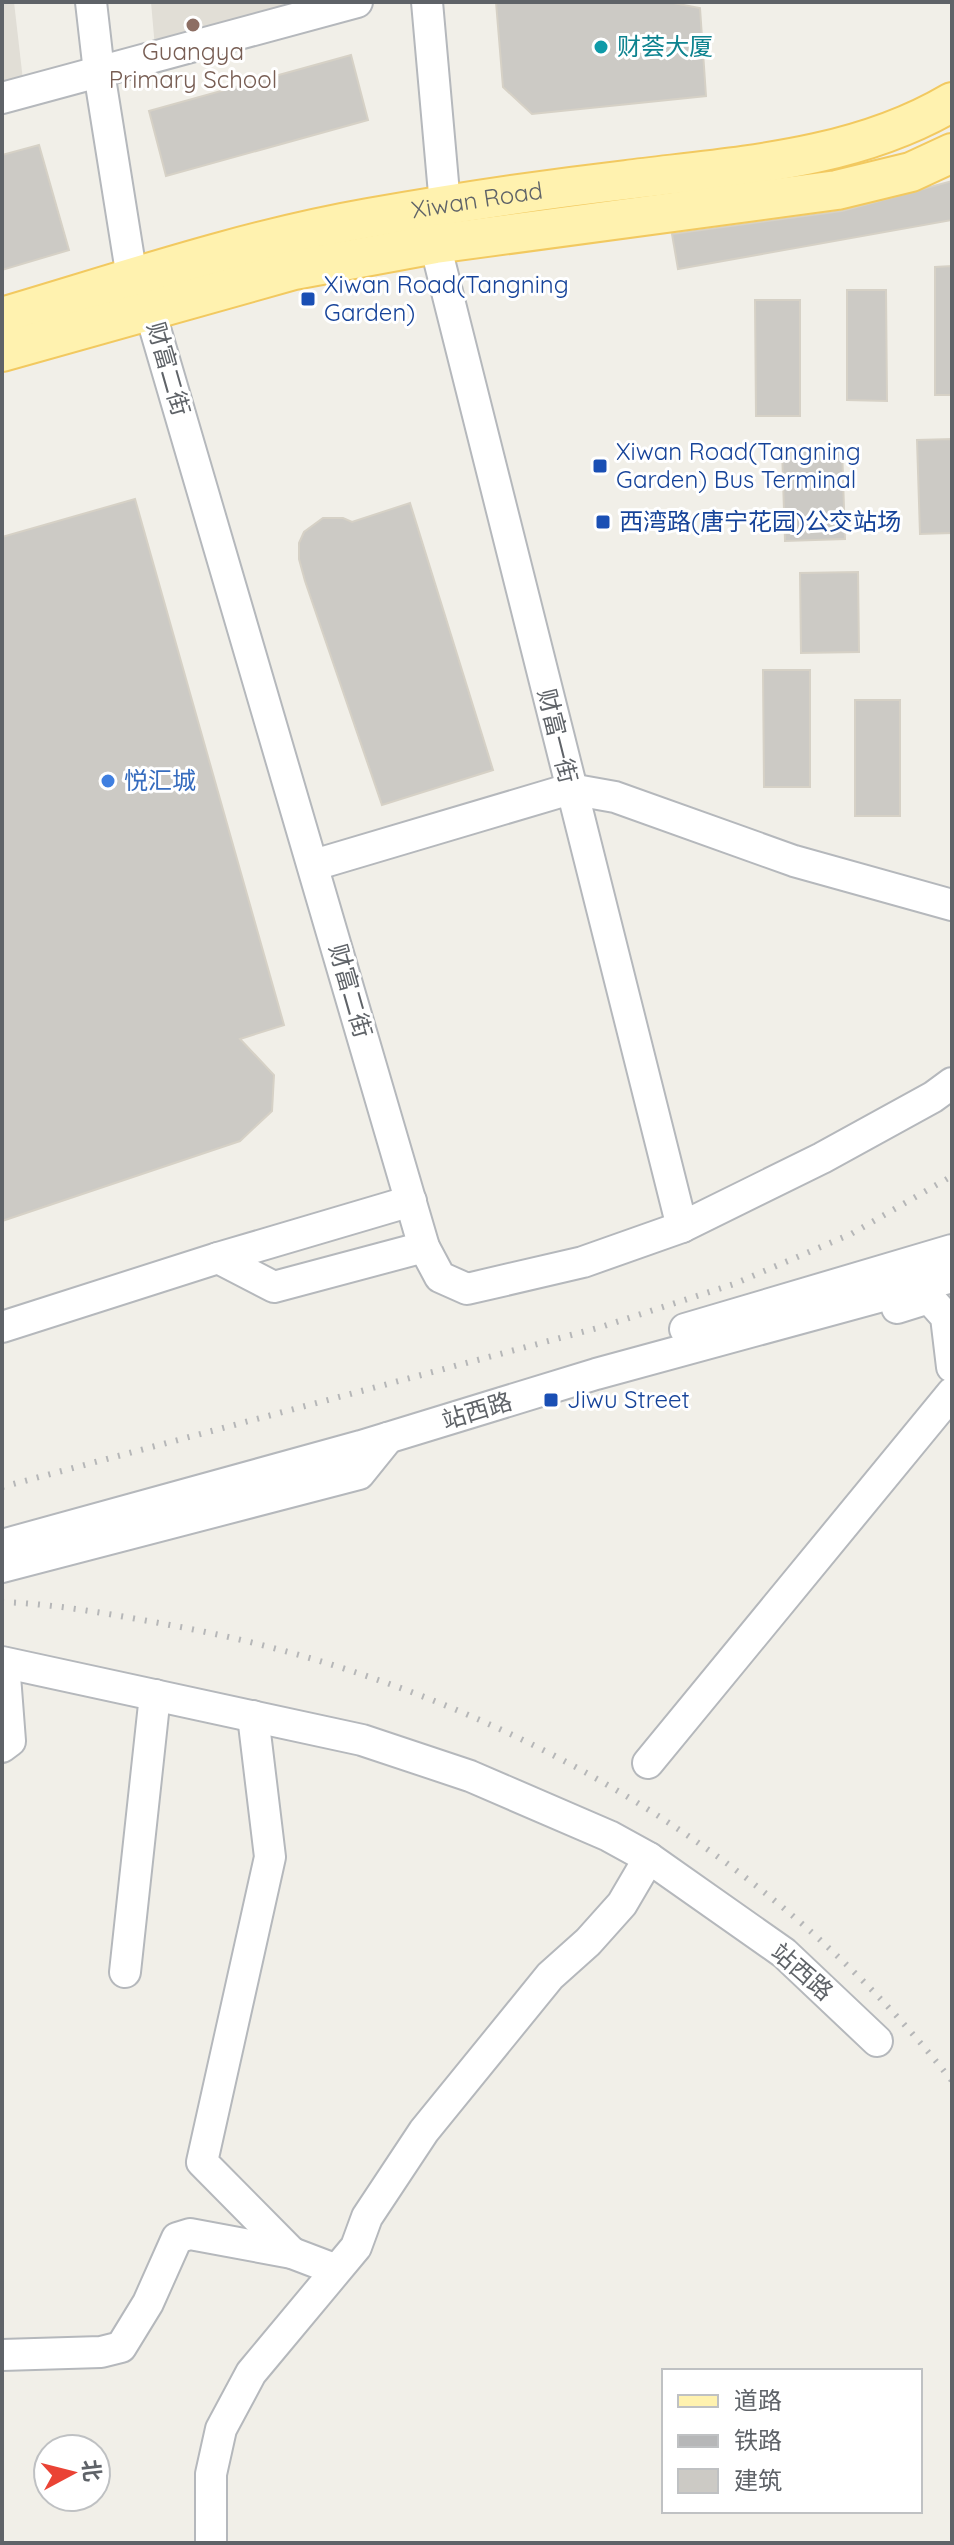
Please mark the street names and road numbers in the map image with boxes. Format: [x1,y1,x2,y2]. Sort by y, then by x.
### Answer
street label: Xiwan Road [409,175,545,224]
street label: 财富二街 [141,318,197,419]
street label: 财富一街 [532,686,584,786]
street label: 财富二街 [323,940,379,1041]
street label: 站西路 [438,1385,516,1435]
street label: 站西路 [766,1936,840,2006]

